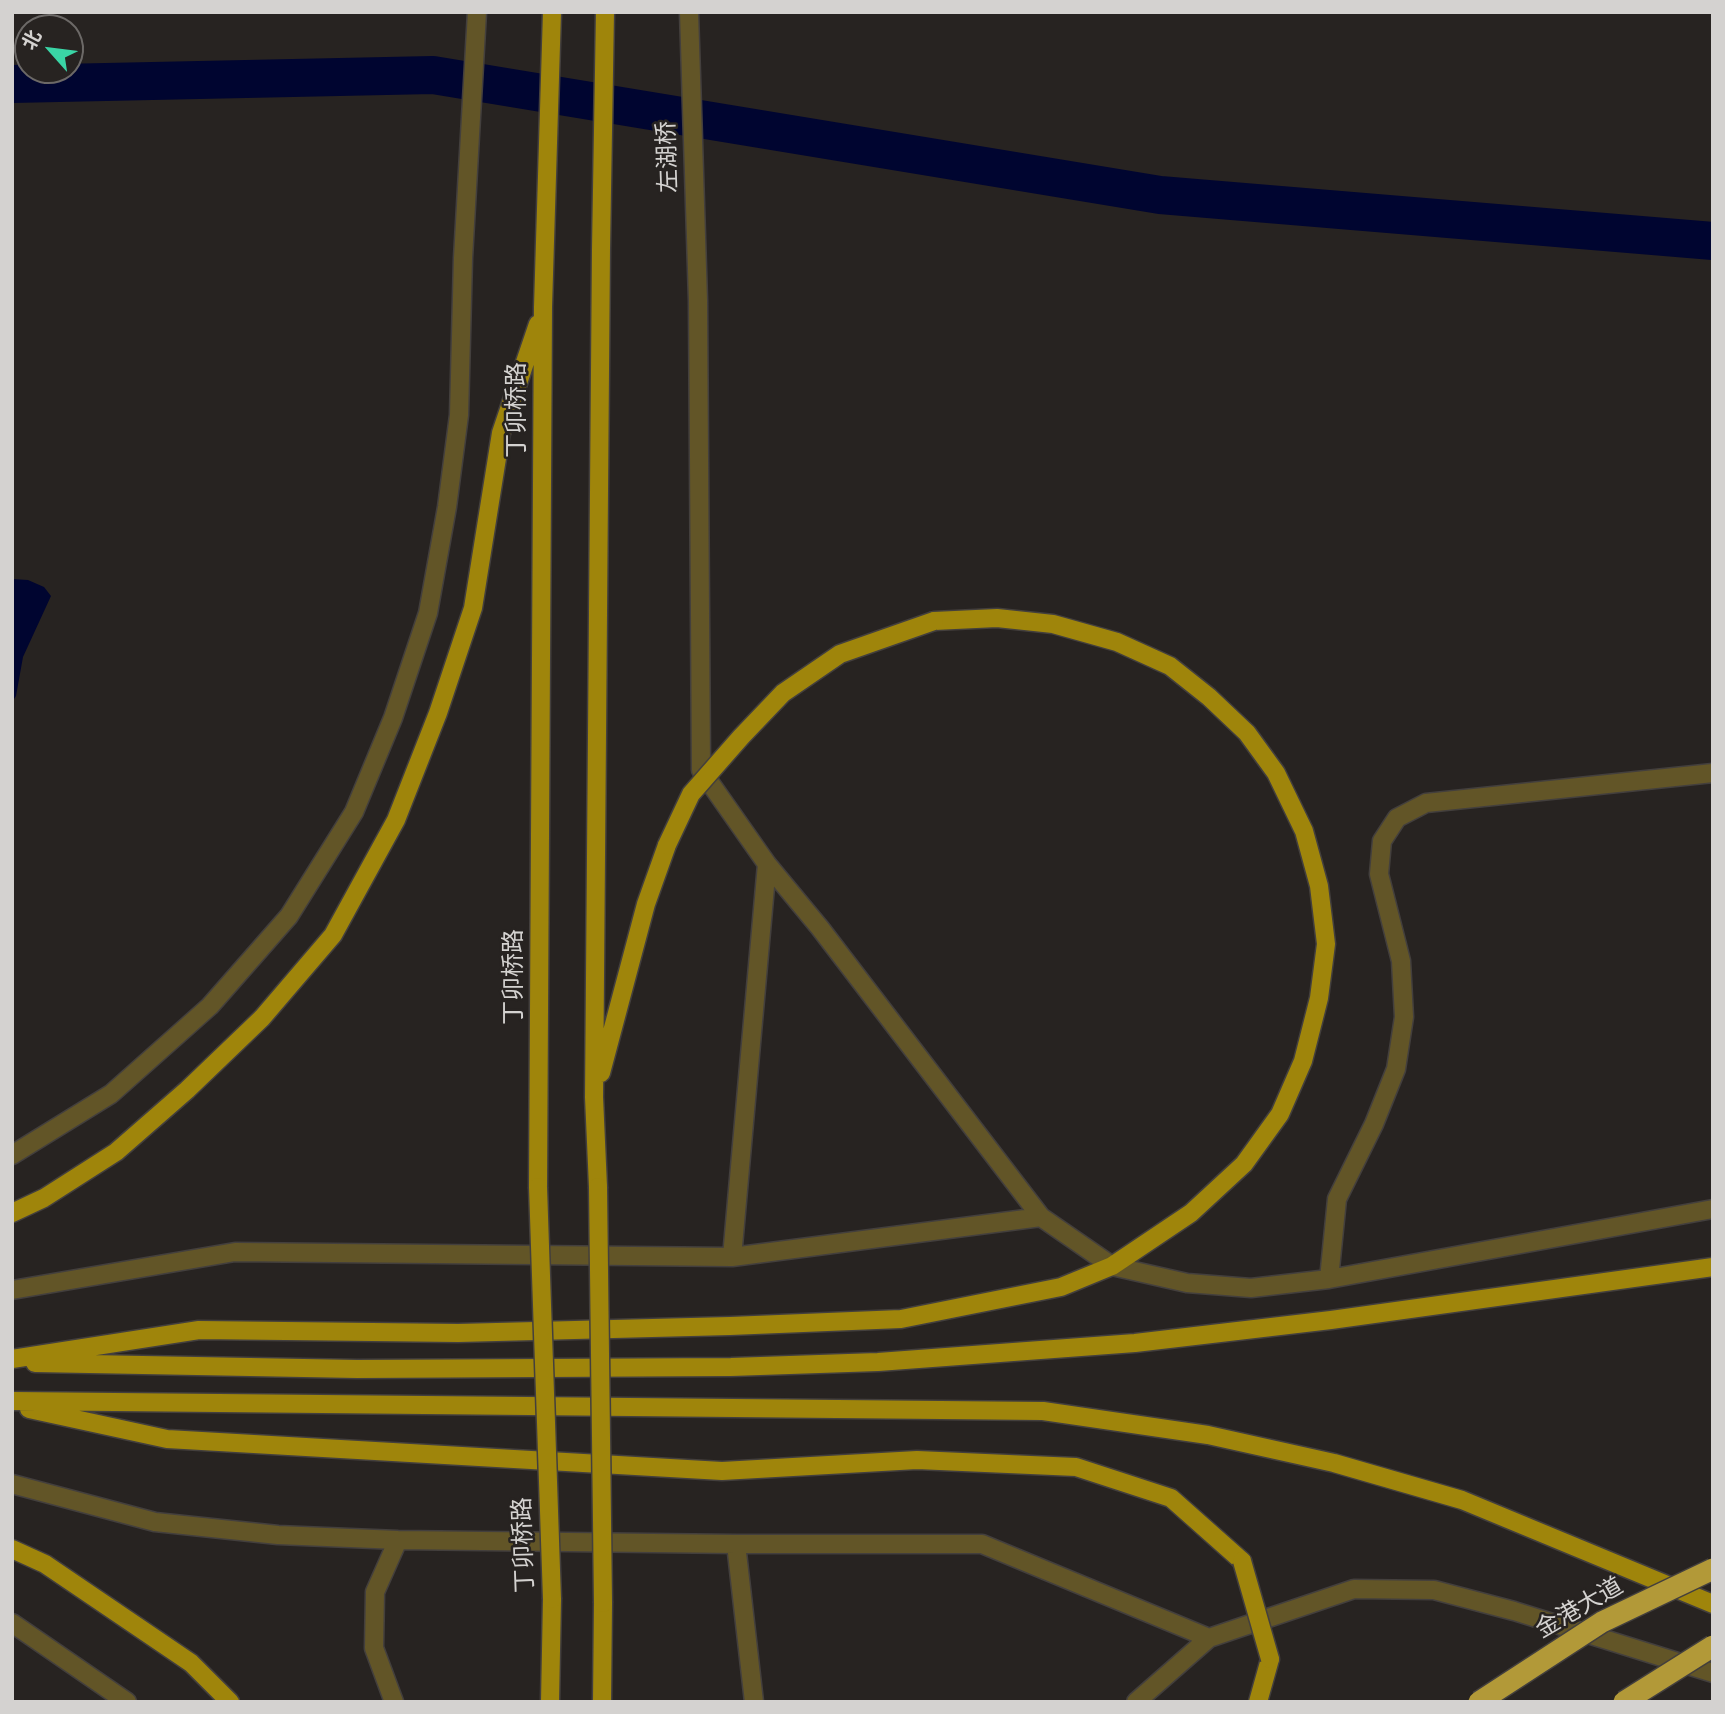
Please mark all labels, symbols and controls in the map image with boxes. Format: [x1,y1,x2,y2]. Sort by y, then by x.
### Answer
north arrow [14,14,84,84]
text: 北 [17,26,46,54]
street label: 左湖桥 [653,121,685,193]
street label: 丁卯桥路 [504,362,532,458]
street label: 丁卯桥路 [501,929,529,1025]
street label: 丁卯桥路 [509,1497,541,1593]
street label: 金港大道 [1531,1573,1629,1645]

